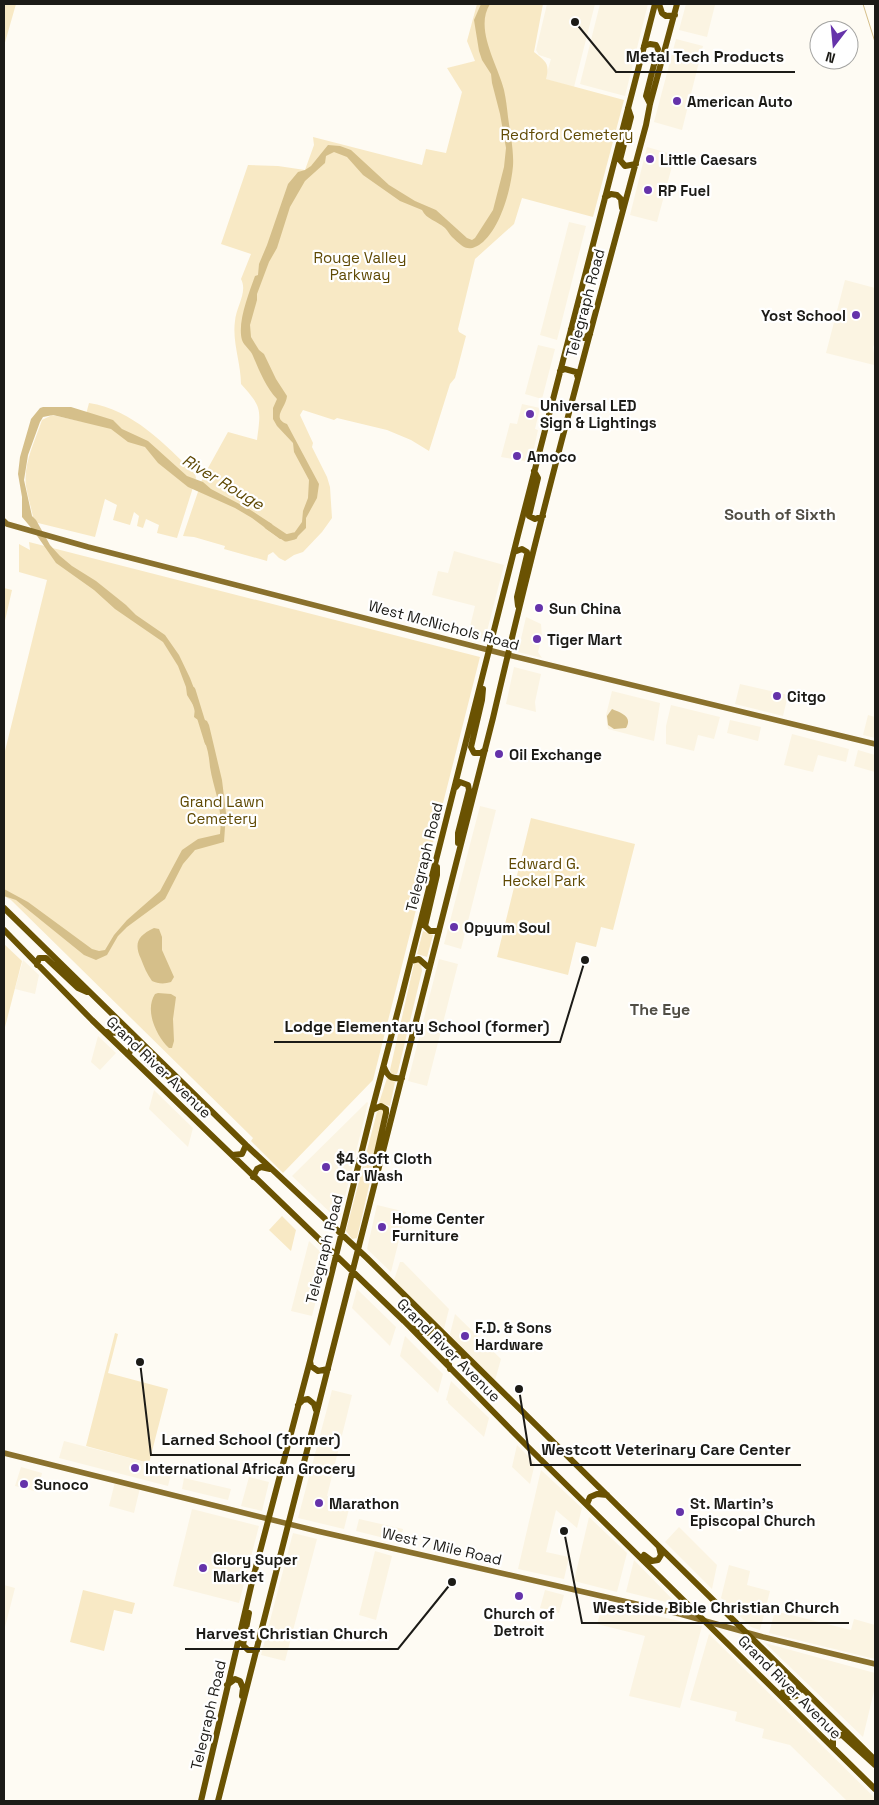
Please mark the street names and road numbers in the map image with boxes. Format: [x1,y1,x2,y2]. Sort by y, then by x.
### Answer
street label: Telegraph Road [561,246,609,360]
street label: West McNichols Road [366,596,522,654]
street label: Telegraph Road [401,800,447,914]
street label: Grand River Avenue [103,1012,216,1122]
street label: Telegraph Road [301,1192,347,1306]
street label: Grand River Avenue [393,1294,505,1406]
street label: West 7 Mile Road [380,1523,504,1569]
street label: Grand River Avenue [734,1631,846,1743]
street label: Telegraph Road [186,1658,230,1772]

